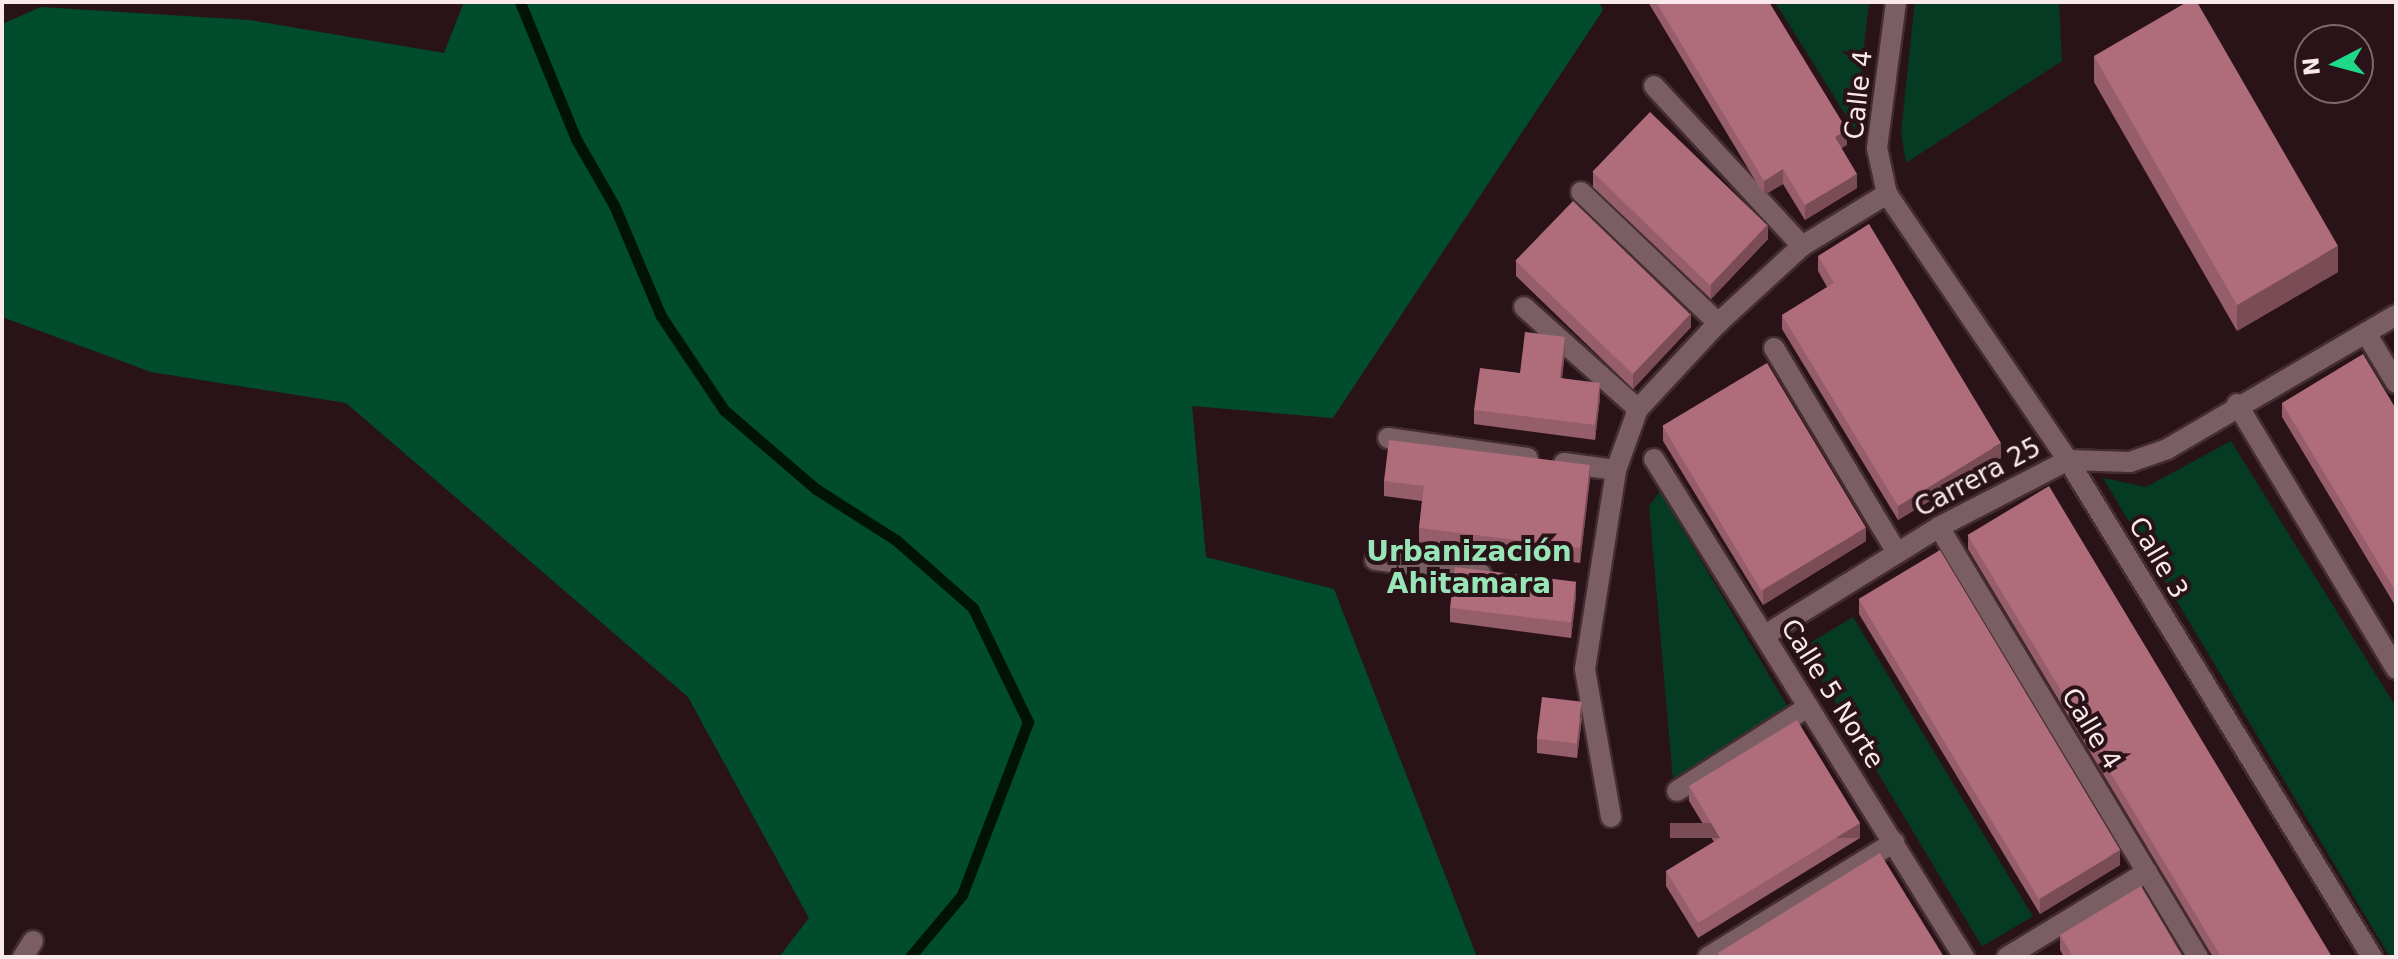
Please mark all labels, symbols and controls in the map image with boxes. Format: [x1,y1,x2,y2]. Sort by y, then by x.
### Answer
north arrow [2294,24,2374,104]
street label: Calle 4 [1839,49,1879,141]
text: N [2298,56,2325,77]
street label: Carrera 25 [1910,432,2046,524]
street label: Calle 3 [2122,512,2194,604]
district label: Urbanización Ahitamara [1366,535,1572,601]
street label: Calle 5 Norte [1774,614,1890,774]
street label: Calle 4 [2055,683,2127,775]

